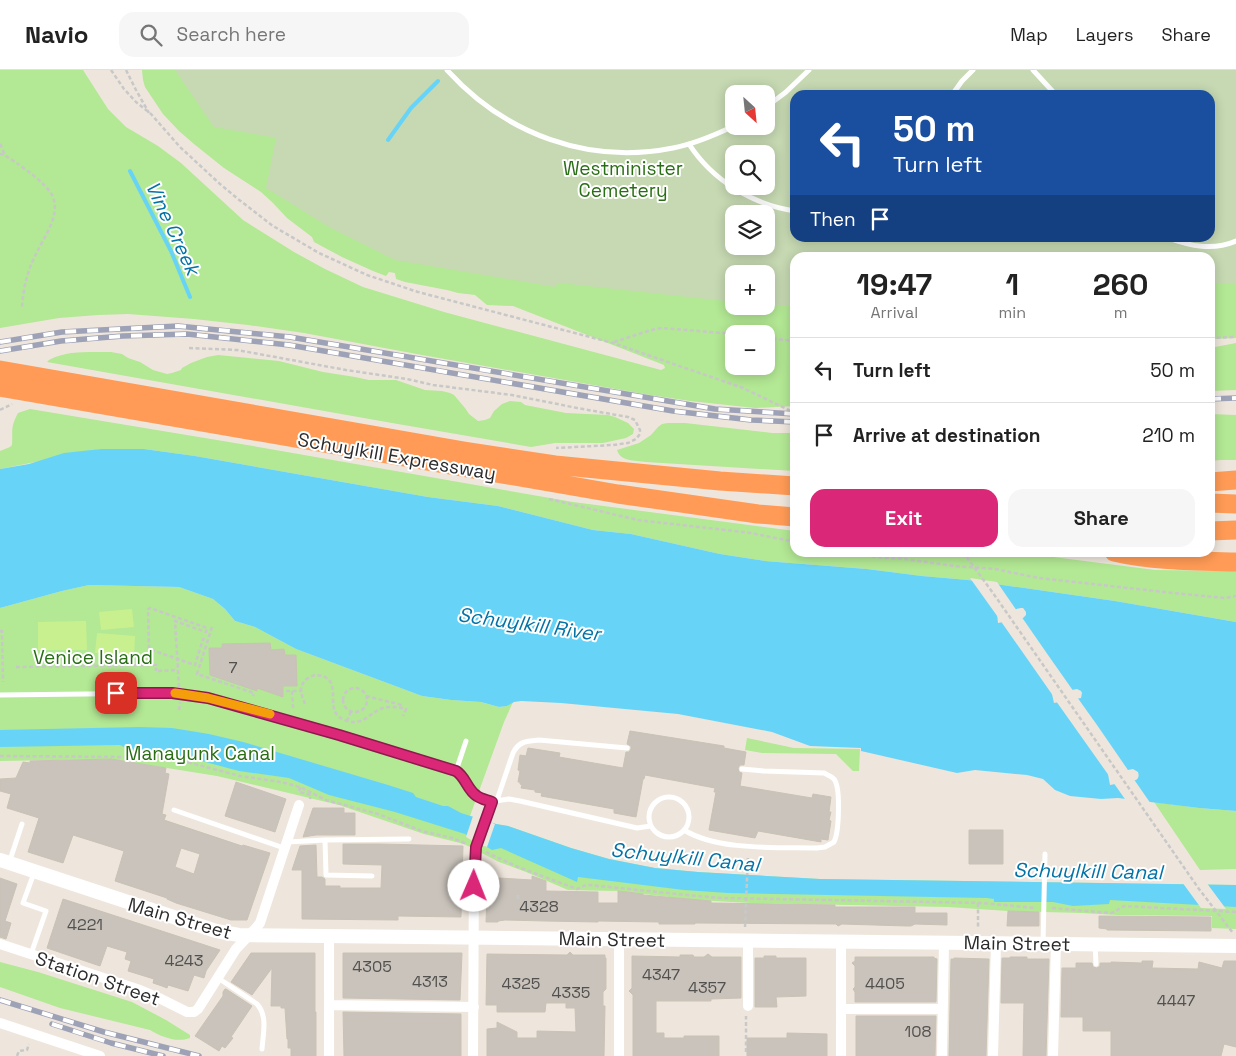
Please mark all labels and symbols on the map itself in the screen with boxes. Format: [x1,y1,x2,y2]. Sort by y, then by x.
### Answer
north arrow [725,85,775,135]
park label: Westminister Cemetery [563,156,683,203]
water label: Vine Creek [140,177,207,281]
street label: Schuylkill Expressway [296,427,498,486]
water label: Schuylkill River [456,601,604,647]
park label: Venice Island [33,645,153,670]
house number: 7 [228,657,238,678]
pin [95,672,137,714]
park label: Manayunk Canal [125,741,275,766]
water label: Schuylkill Canal [609,836,763,878]
water label: Schuylkill Canal [1013,857,1165,885]
position arrow [447,859,499,911]
street label: Main Street [125,892,235,945]
house number: 4328 [519,896,559,917]
house number: 4221 [67,914,103,935]
street label: Main Street [558,926,666,953]
street label: Main Street [963,930,1071,957]
street label: Station Street [32,945,164,1012]
house number: 4243 [165,950,203,971]
house number: 4305 [352,956,392,977]
house number: 4347 [642,964,680,985]
house number: 4313 [412,971,448,992]
house number: 4325 [502,973,540,994]
house number: 4405 [865,973,905,994]
house number: 4357 [688,977,726,998]
house number: 4335 [552,982,590,1003]
house number: 4447 [1157,990,1195,1011]
house number: 108 [905,1021,931,1042]

